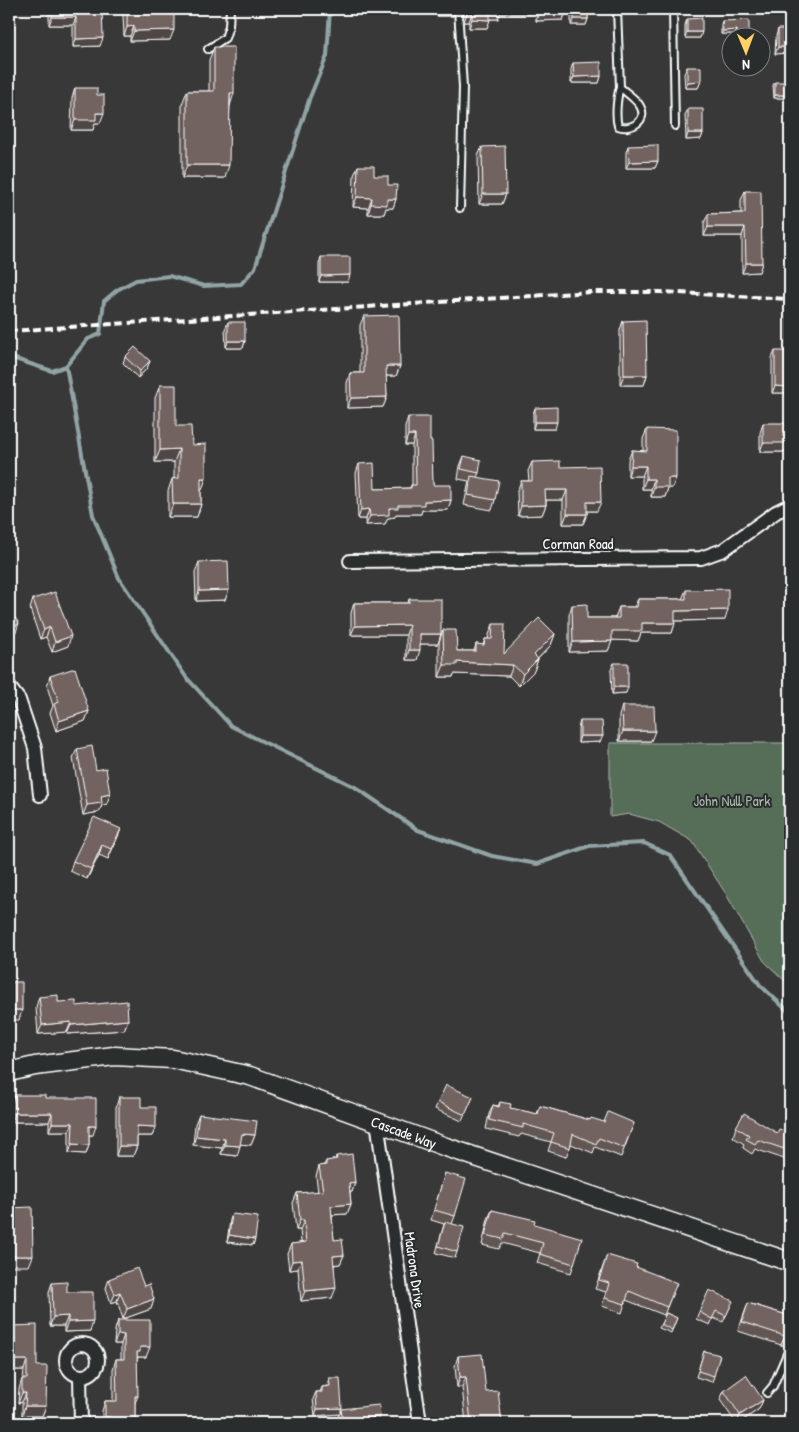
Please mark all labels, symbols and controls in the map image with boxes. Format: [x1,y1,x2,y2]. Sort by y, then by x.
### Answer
north arrow [722,28,772,78]
text: N [742,56,750,75]
street label: Corman Road [543,533,614,554]
park label: John Null Park [693,790,771,811]
street label: Cascade Way [368,1110,440,1153]
street label: Madrona Drive [399,1230,431,1310]

